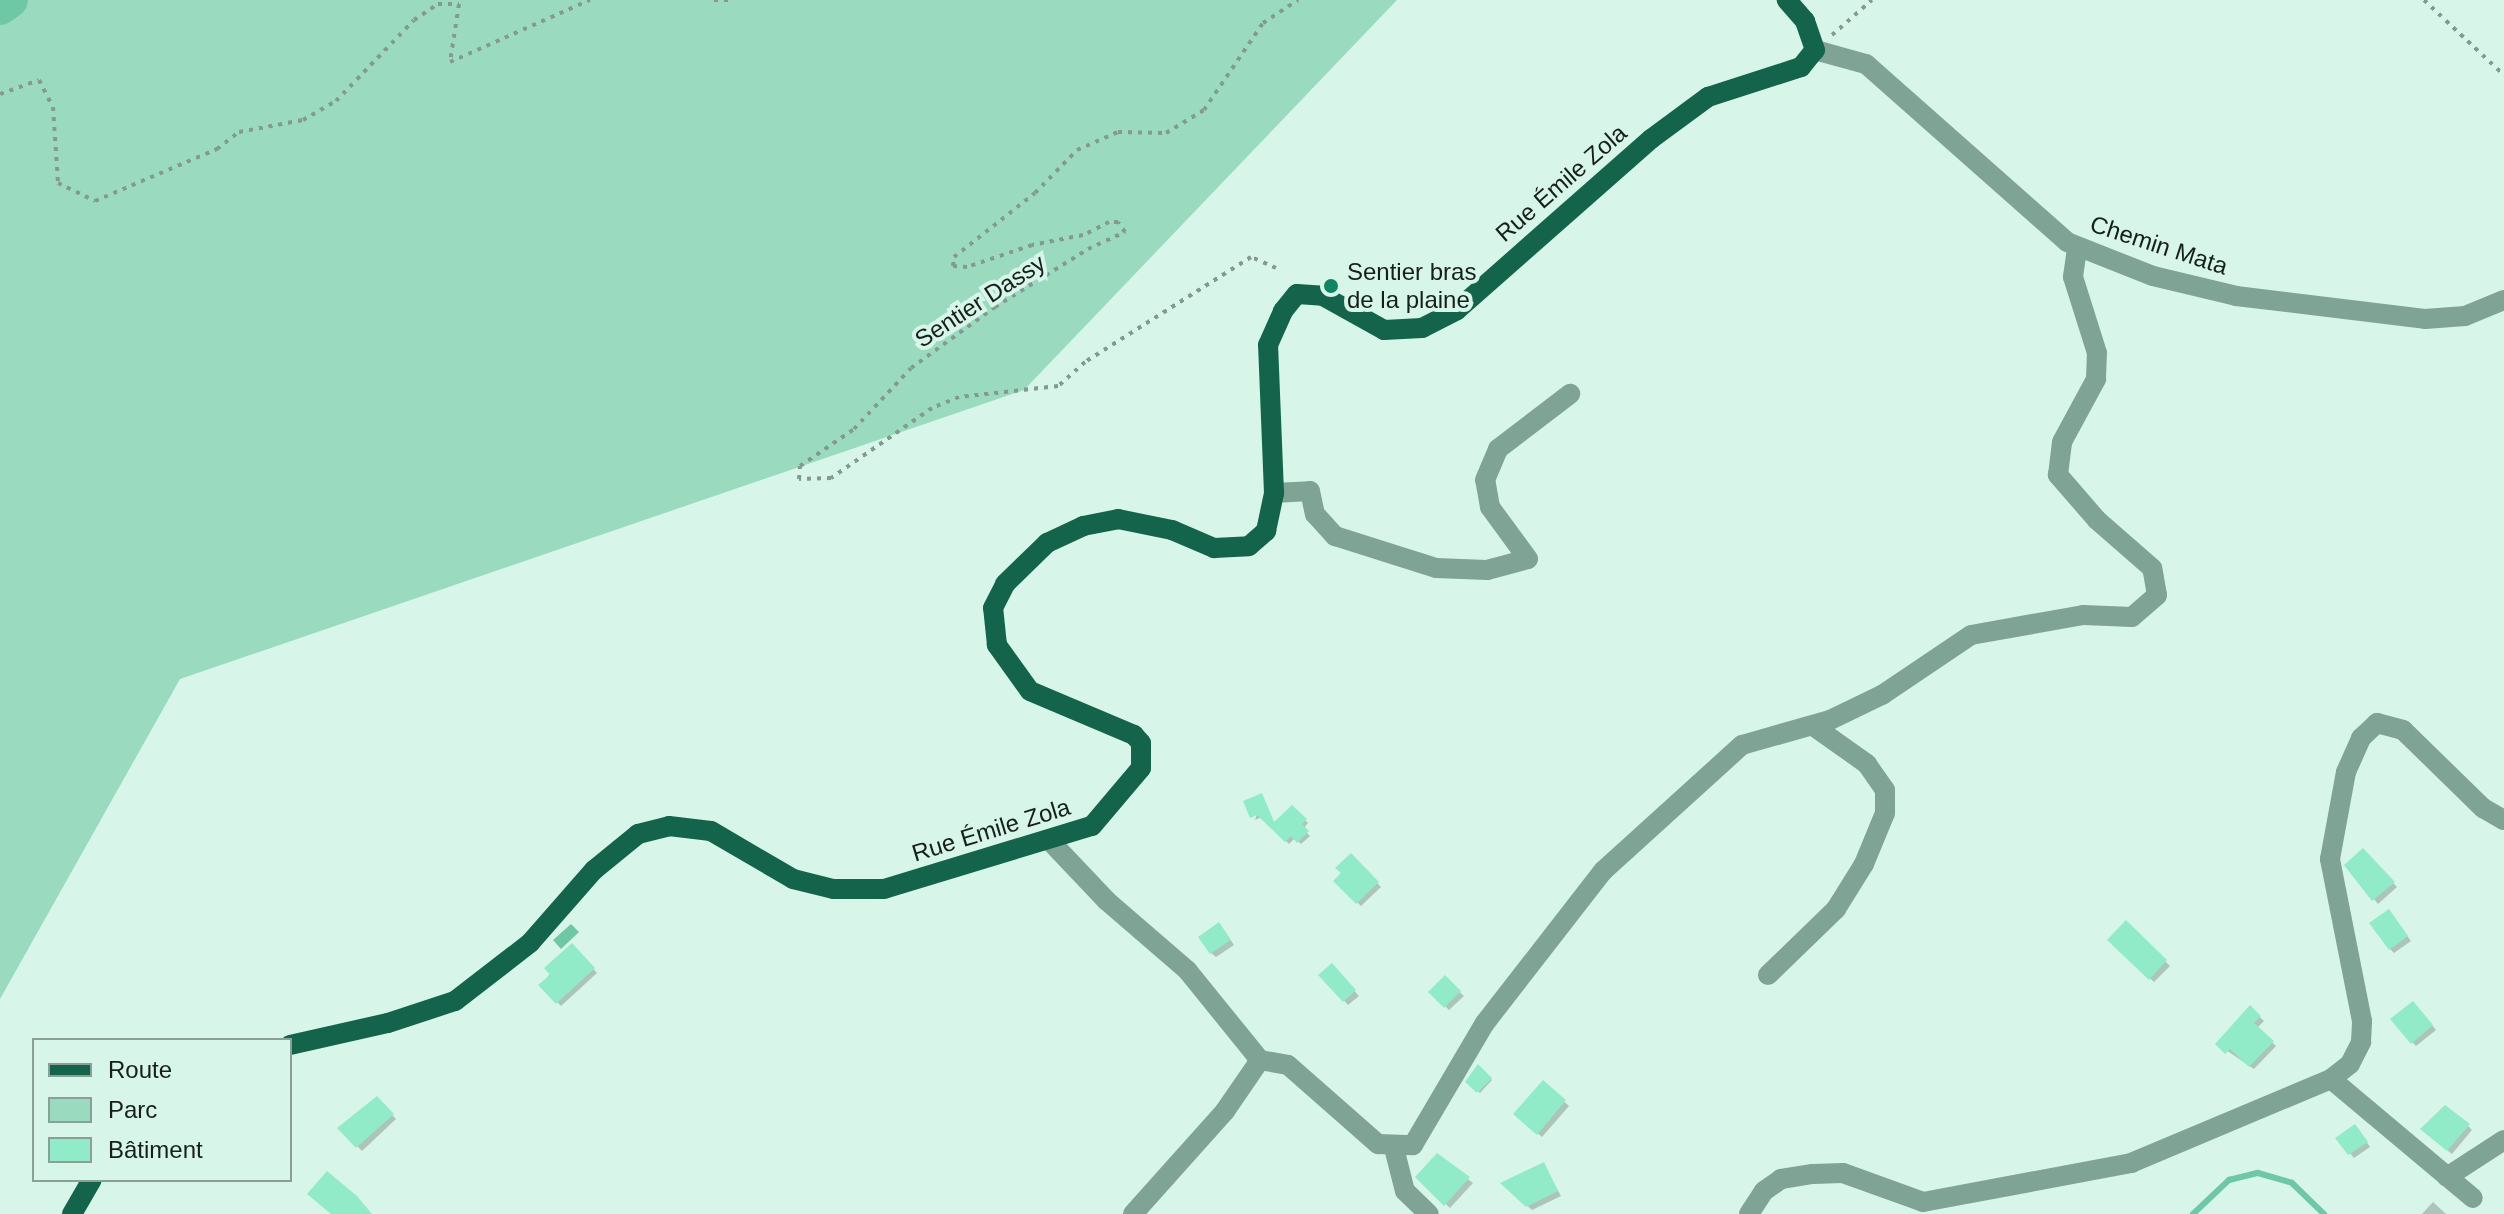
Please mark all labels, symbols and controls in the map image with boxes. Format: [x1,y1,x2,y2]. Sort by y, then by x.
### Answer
street label: Rue Émile Zola [1490,118,1632,248]
street label: Chemin Mata [2087,209,2231,281]
street label: Sentier Dassy [910,248,1050,354]
place label: Sentier bras de la plaine [1347,258,1476,314]
marker: Sentier bras de la plaine [1322,277,1340,295]
street label: Rue Émile Zola [908,792,1074,868]
legend [32,1038,292,1182]
text: Route [108,1056,172,1083]
text: Parc [108,1096,157,1123]
text: Bâtiment [108,1136,203,1163]

